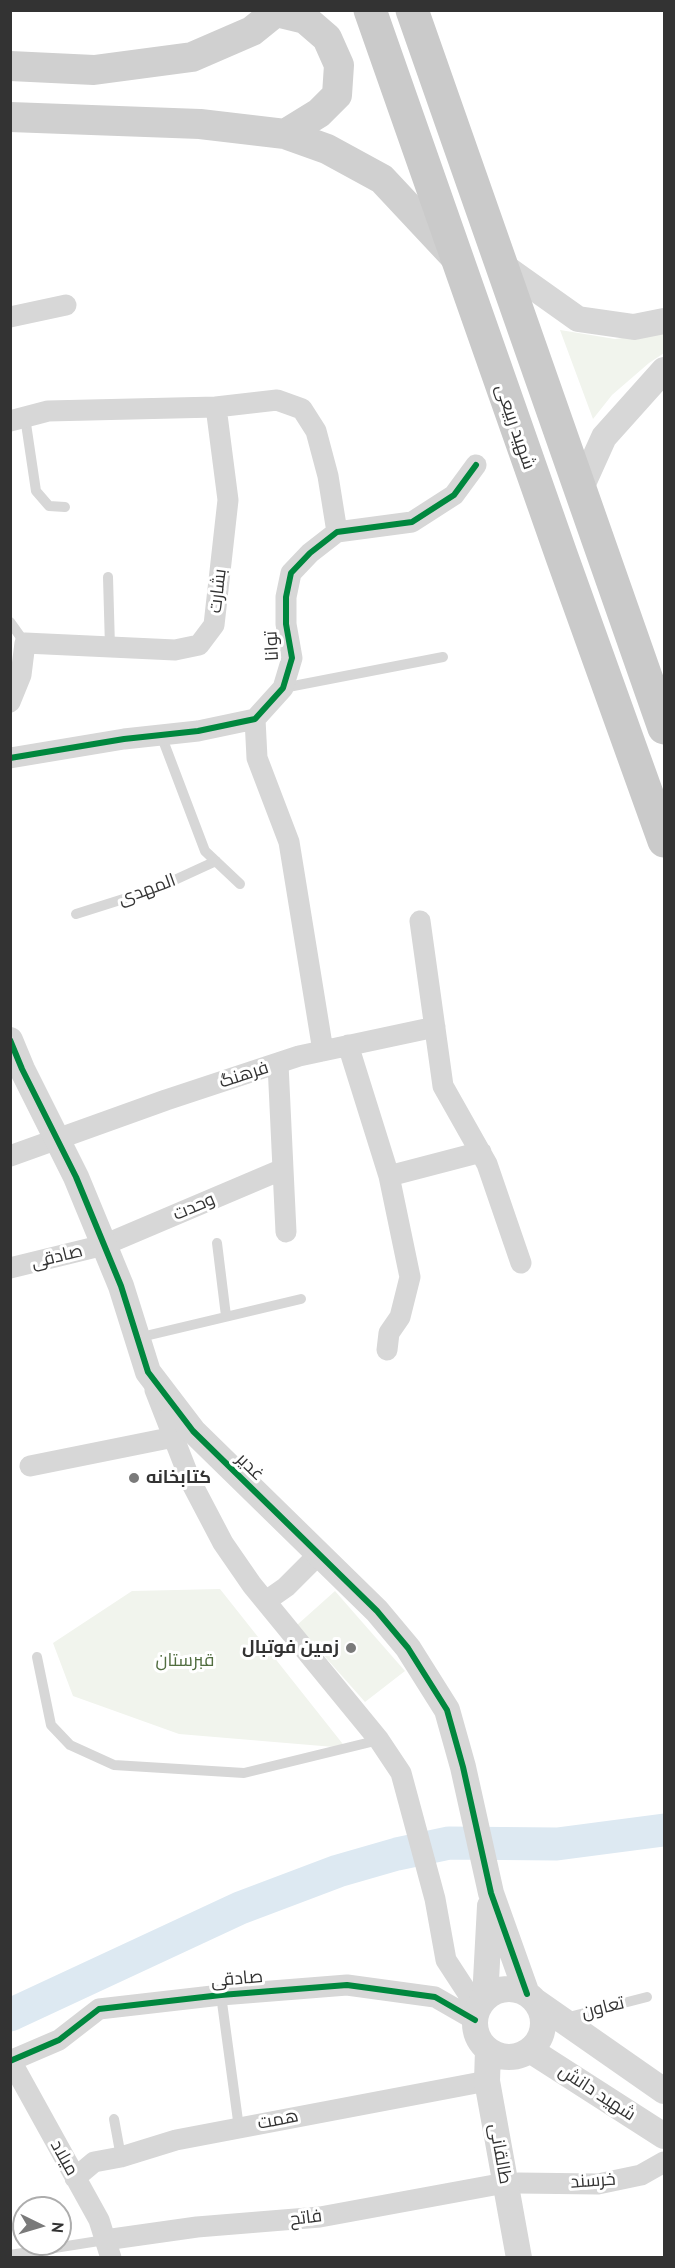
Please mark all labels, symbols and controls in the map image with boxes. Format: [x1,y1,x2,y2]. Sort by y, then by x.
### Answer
street label: شهید ربیعی [490,382,540,472]
street label: بشارت [205,568,231,614]
street label: توانا [260,630,284,662]
street label: المهدی [115,870,179,910]
street label: فرهنگ [217,1057,271,1093]
street label: وحدت [170,1189,218,1225]
street label: صادقی [29,1240,85,1274]
street label: غدیر [232,1449,268,1485]
place label: کتابخانه [146,1467,211,1489]
marker: کتابخانه [127,1471,141,1485]
place label: زمین فوتبال [242,1637,339,1659]
marker: زمین فوتبال [344,1641,358,1655]
park label: قبرستان [155,1650,215,1672]
street label: صادقی [210,1966,264,1992]
street label: تعاون [579,1992,627,2024]
street label: شهید دانش [555,2060,639,2126]
street label: همت [256,2105,300,2135]
street label: طالقانی [484,2122,516,2186]
street label: میلاد [45,2136,83,2180]
street label: خرسند [570,2169,616,2193]
north arrow [12,2196,72,2256]
street label: فاتح [289,2205,323,2231]
text: N [48,2221,68,2233]

